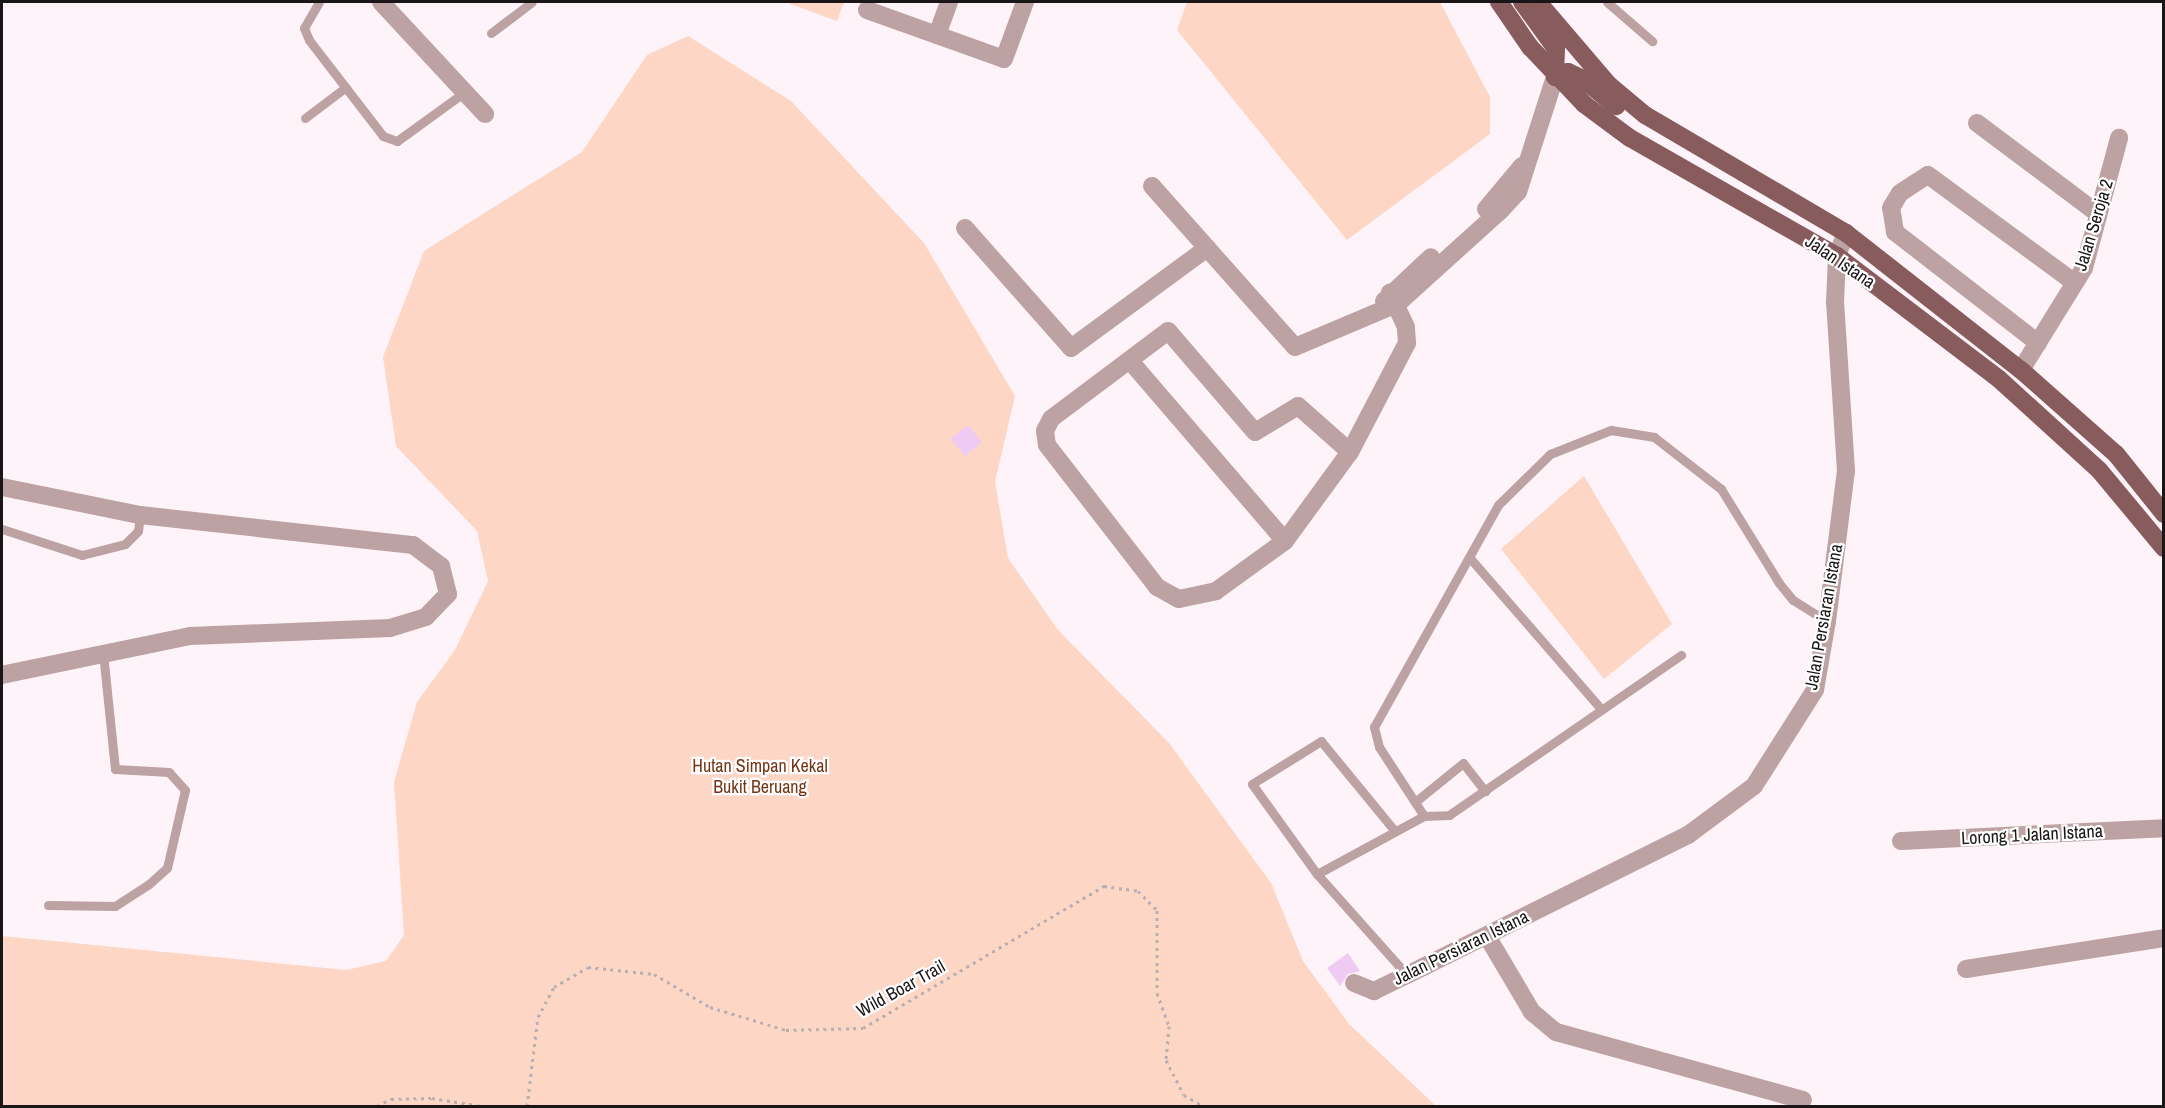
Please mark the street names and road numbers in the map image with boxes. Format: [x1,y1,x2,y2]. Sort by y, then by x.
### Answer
street label: Jalan Seroja 2 [2070,177,2118,273]
street label: Jalan Istana [1801,231,1879,293]
street label: Jalan Persiaran Istana [1801,542,1847,692]
street label: Lorong 1 Jalan Istana [1961,820,2103,850]
street label: Jalan Persiaran Istana [1390,906,1532,990]
street label: Wild Boar Trail [853,956,949,1022]

